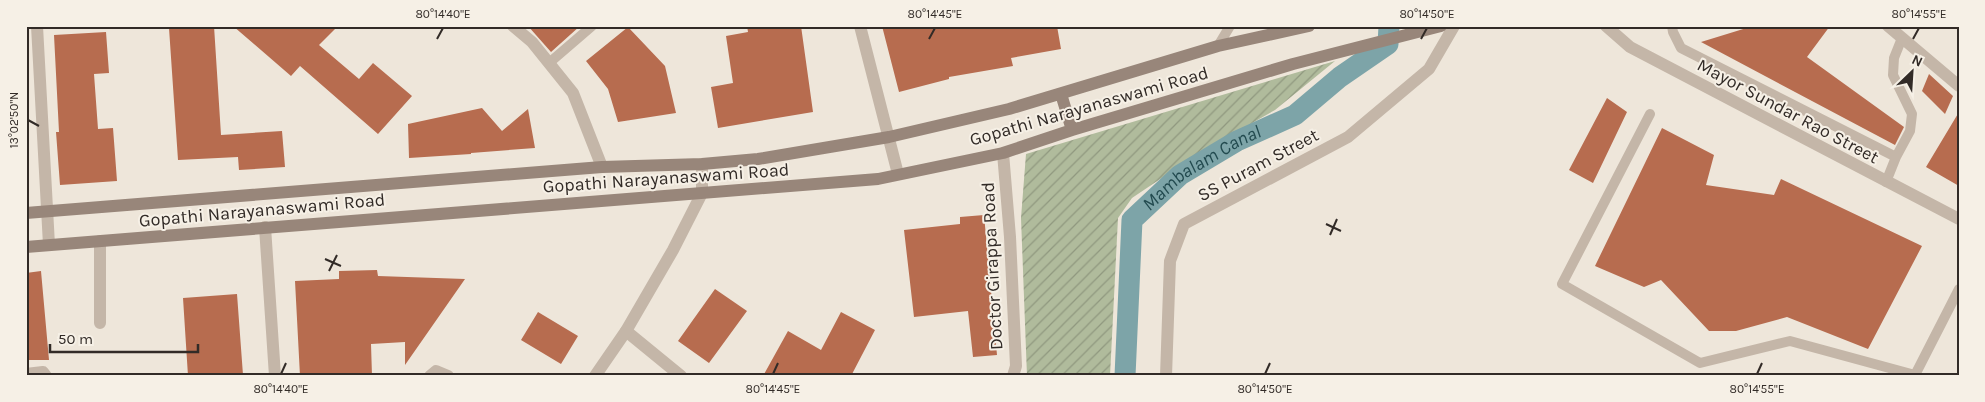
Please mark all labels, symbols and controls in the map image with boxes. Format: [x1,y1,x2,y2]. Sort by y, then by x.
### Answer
text: 80°14'40"E [415,7,471,21]
text: 80°14'45"E [908,7,962,21]
text: 80°14'50"E [1399,7,1455,21]
text: 80°14'55"E [1892,7,1946,21]
north arrow [1888,48,1938,98]
text: N [1909,51,1925,70]
street label: Mayor Sundar Rao Street [1693,54,1883,168]
street label: Gopathi Narayanaswami Road [967,61,1211,151]
text: 13°02'50"N [7,92,21,148]
water label: Mambalam Canal [1138,121,1265,215]
street label: SS Puram Street [1194,124,1322,206]
street label: Gopathi Narayanaswami Road [542,158,790,198]
street label: Doctor Girappa Road [977,181,1007,351]
street label: Gopathi Narayanaswami Road [138,188,386,232]
scale bar [50,322,198,354]
text: 50 m [58,330,93,348]
text: 80°14'40"E [253,382,309,396]
text: 80°14'45"E [746,382,800,396]
text: 80°14'50"E [1237,382,1293,396]
text: 80°14'55"E [1730,382,1784,396]

